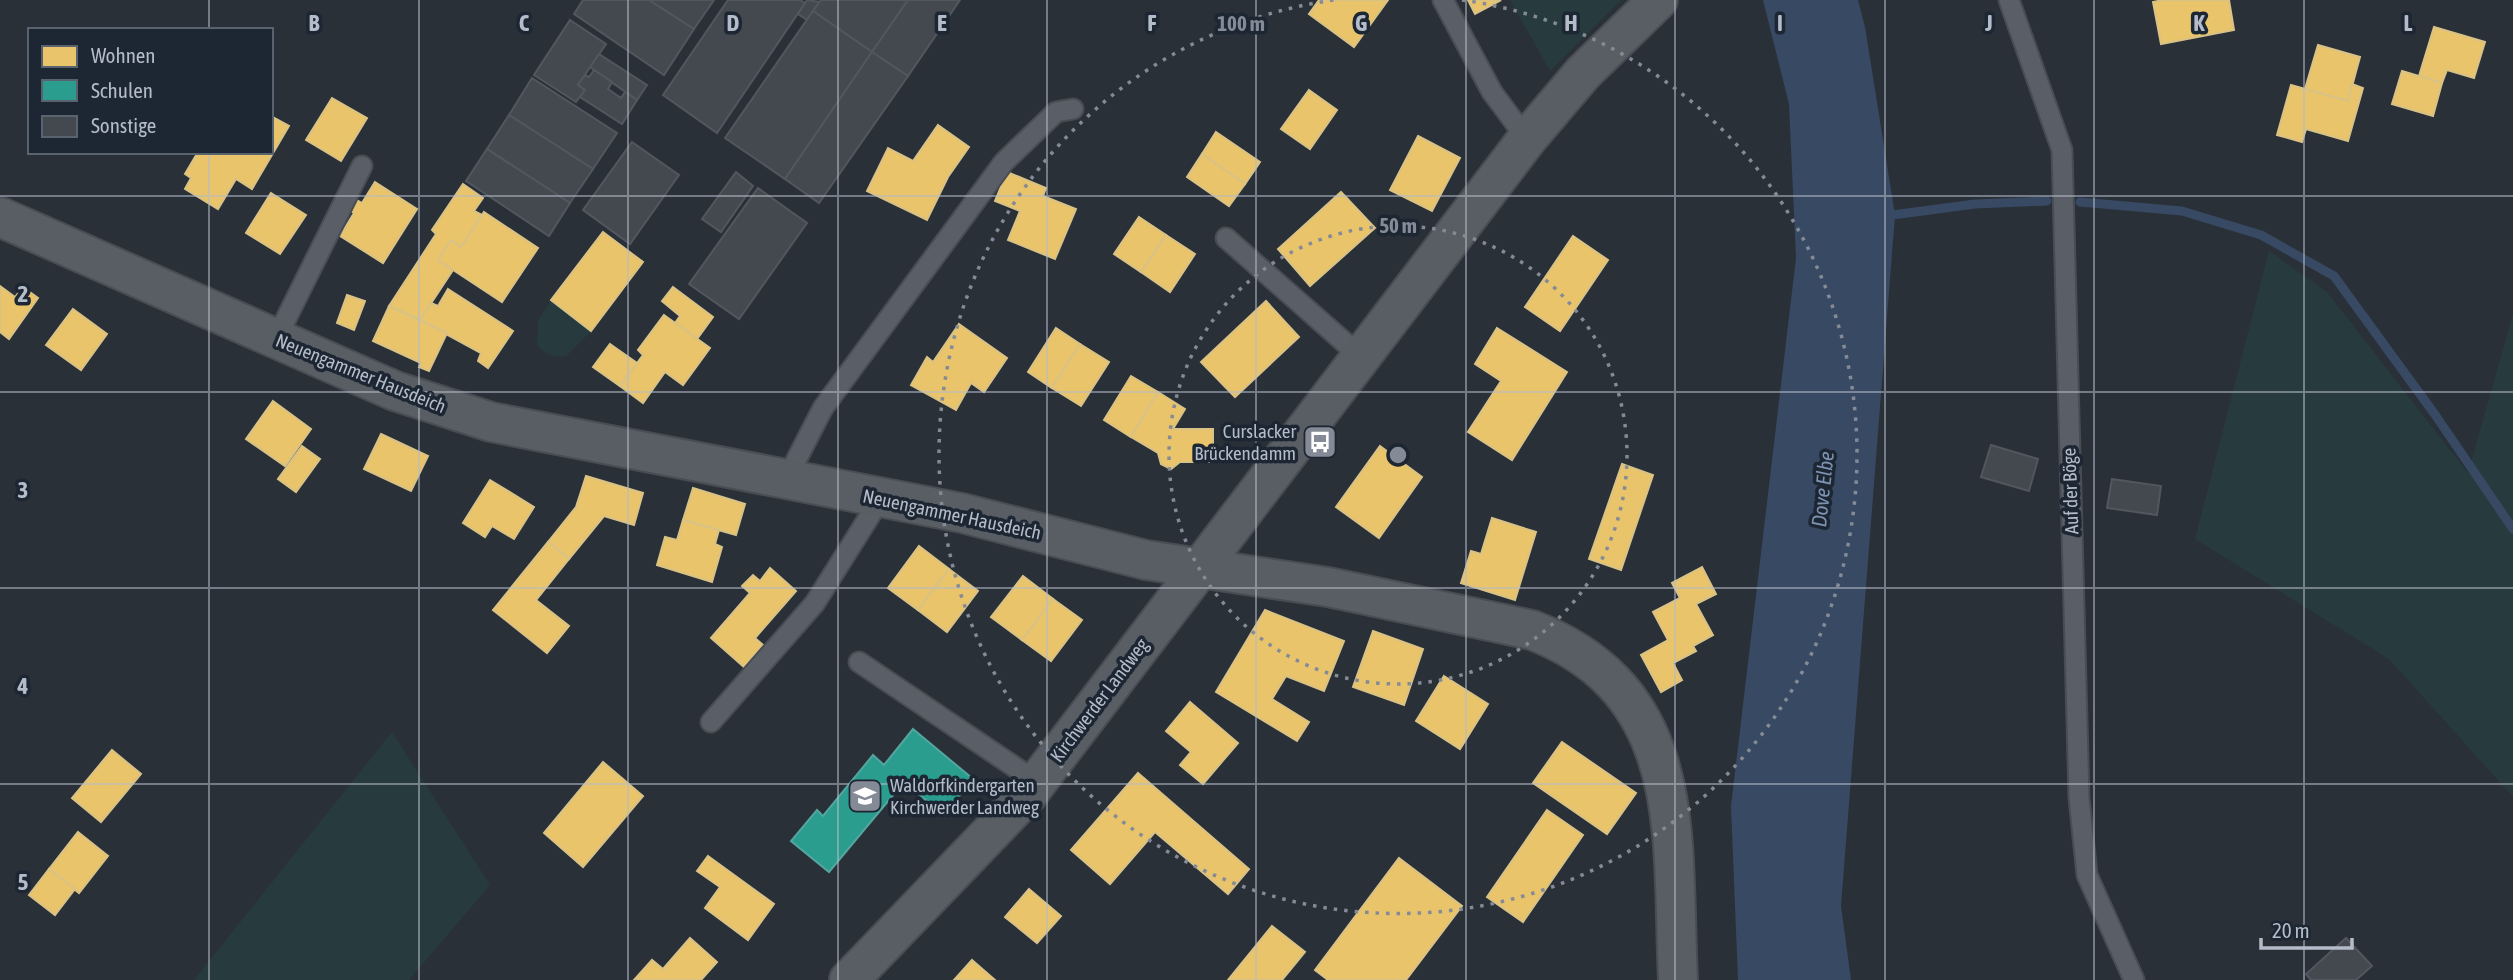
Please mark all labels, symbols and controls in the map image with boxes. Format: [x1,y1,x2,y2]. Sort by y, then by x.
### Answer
text: B [309,10,320,36]
text: C [519,10,530,36]
text: D [727,10,740,36]
text: E [937,10,947,36]
text: F [1147,10,1157,36]
text: G [1355,10,1367,36]
text: H [1564,10,1578,36]
text: I [1777,10,1783,36]
text: J [1984,10,1993,36]
text: K [2193,10,2205,36]
text: L [2404,10,2413,36]
text: 100 m [1217,11,1265,35]
legend [28,28,273,154]
text: Wohnen [91,43,156,67]
text: Schulen [91,78,153,102]
text: Sonstige [91,113,156,137]
text: 50 m [1379,213,1417,237]
text: 2 [18,281,28,307]
street label: Neuengammer Hausdeich [273,329,449,417]
place label: Curslacker Brückendamm [1194,420,1296,464]
bus stop icon: Curslacker Brückendamm [1301,423,1339,461]
centre of rings [1386,443,1410,467]
street label: Auf der Böge [2057,447,2083,535]
water label: Dove Elbe [1806,450,1838,528]
text: 3 [18,477,28,503]
street label: Neuengammer Hausdeich [861,484,1043,544]
street label: Kirchwerder Landweg [1045,633,1153,766]
text: 4 [17,673,29,699]
place label: Waldorfkindergarten Kirchwerder Landweg [890,774,1040,818]
school or university icon: Waldorfkindergarten Kirchwerder Landweg [846,777,884,815]
text: 5 [18,869,29,895]
scale bar [2261,906,2352,950]
text: 20 m [2272,918,2310,942]

